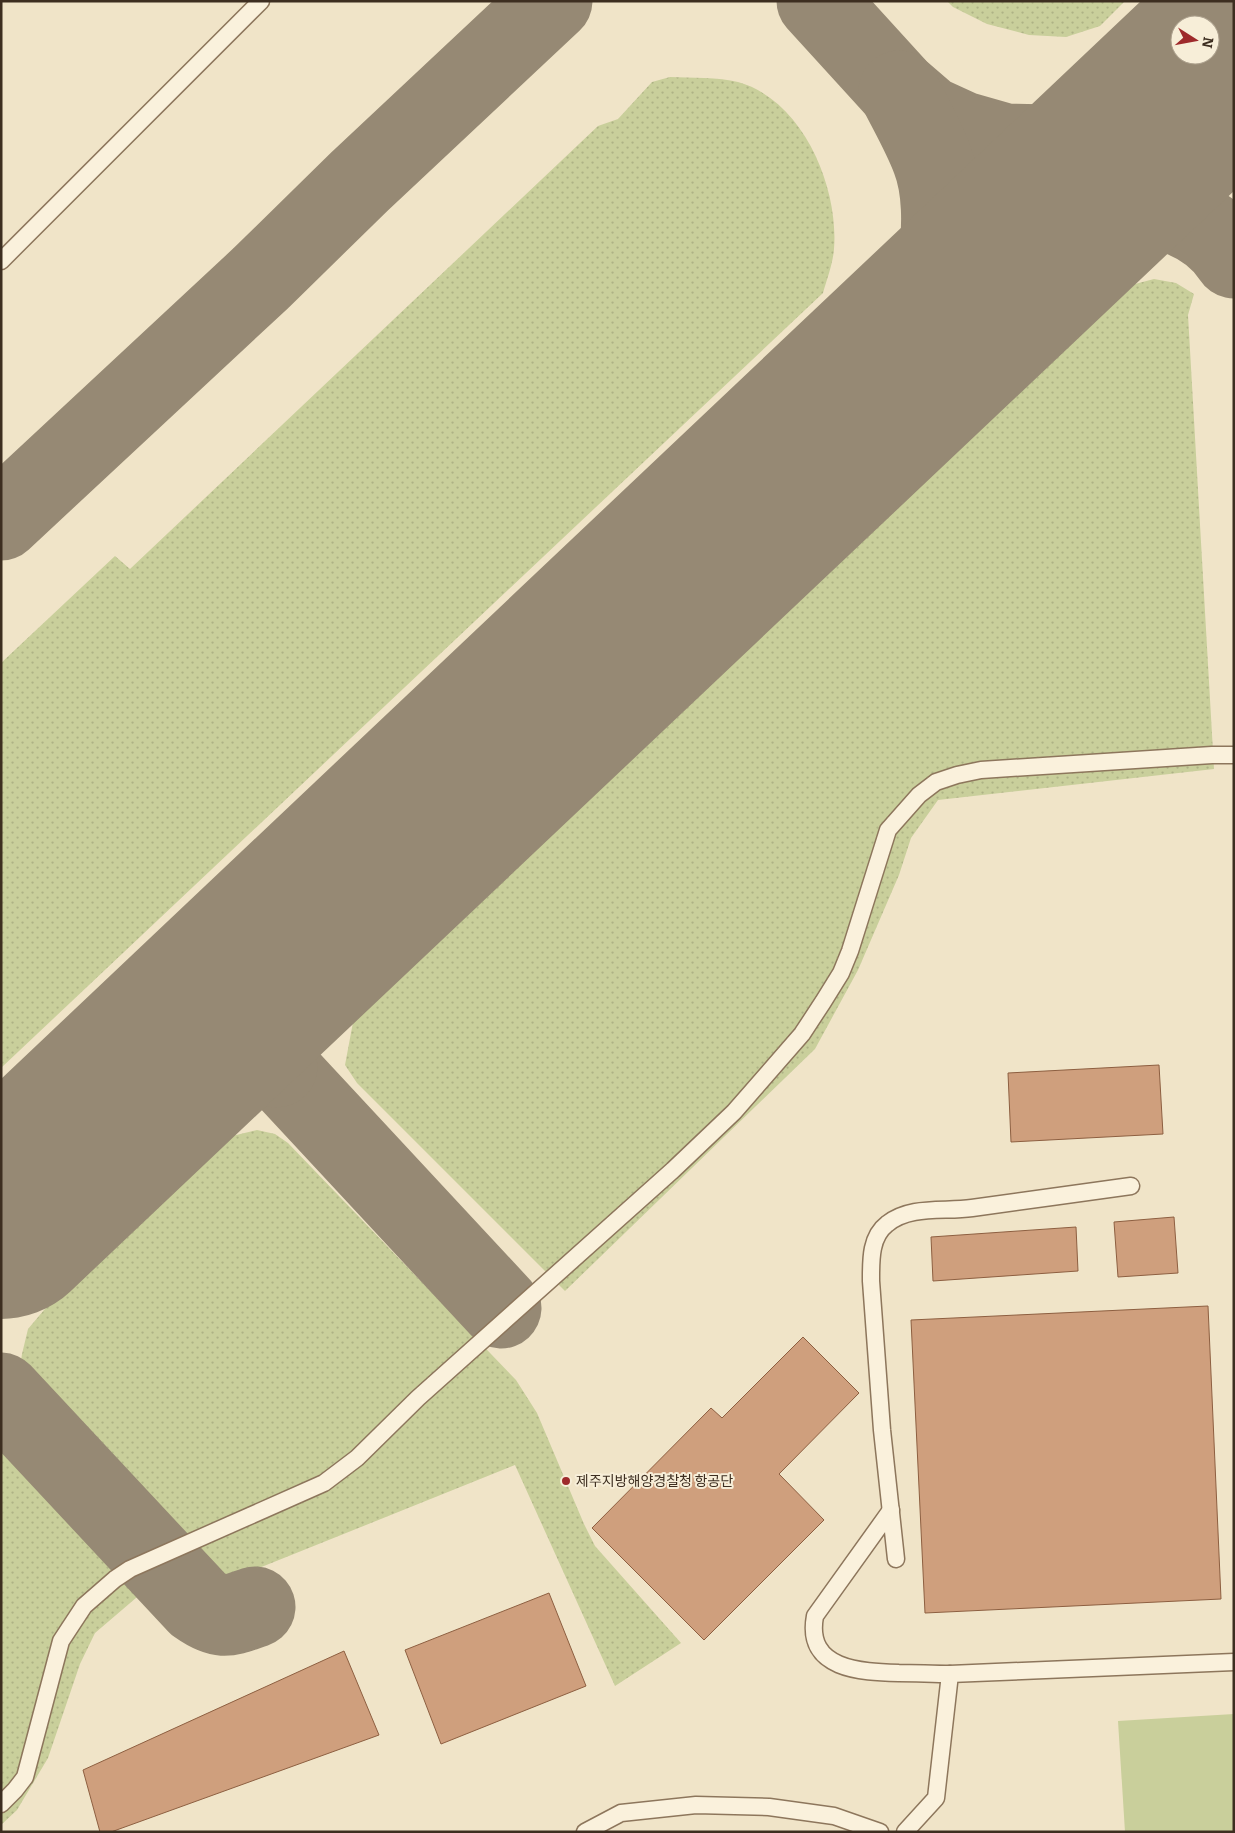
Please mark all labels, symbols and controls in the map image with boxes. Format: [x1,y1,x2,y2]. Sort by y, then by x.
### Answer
north arrow [1170,15,1220,65]
text: N [1198,35,1217,49]
place label: 제주지방해양경찰청 항공단 [576,1473,733,1490]
marker: 제주지방해양경찰청 항공단 [560,1475,572,1487]

